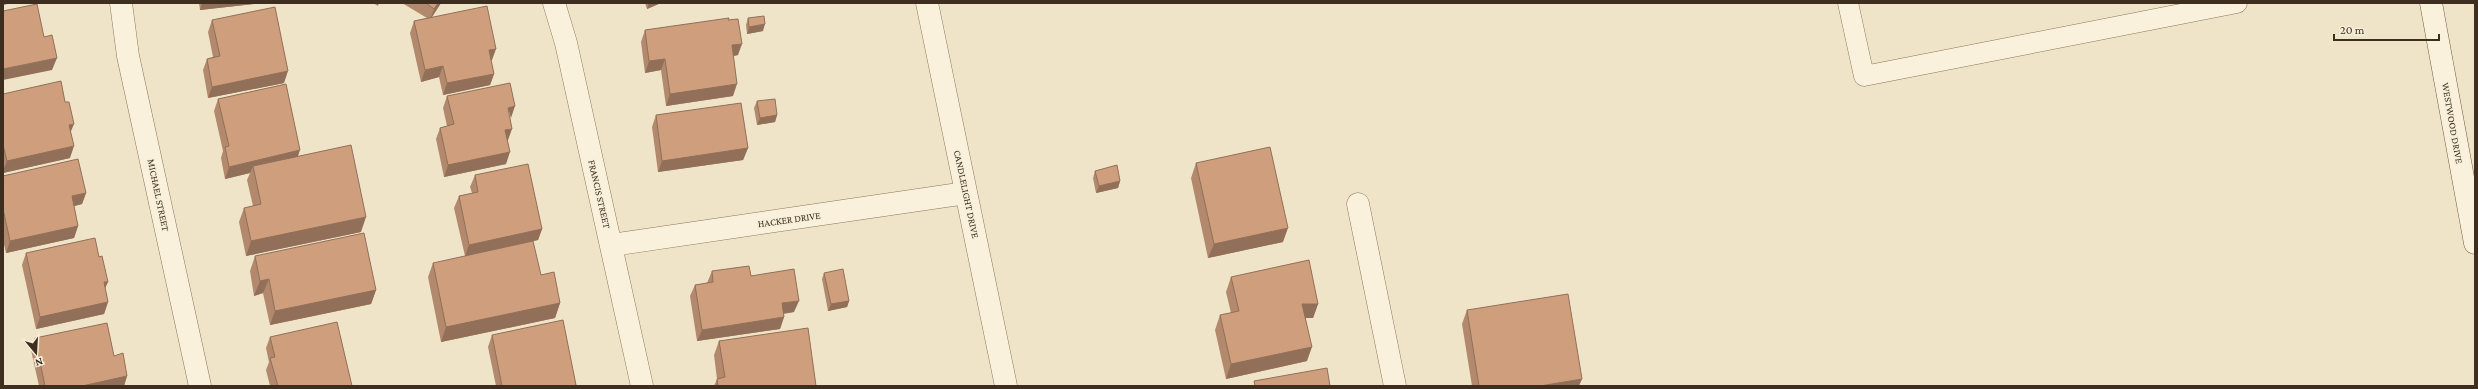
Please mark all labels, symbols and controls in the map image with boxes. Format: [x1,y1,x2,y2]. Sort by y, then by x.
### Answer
scale bar [2334,16,2439,42]
text: 20 m [2340,23,2365,37]
street label: WESTWOOD DRIVE [2440,82,2465,165]
street label: CANDLELIGHT DRIVE [952,149,981,240]
street label: MICHAEL STREET [145,158,172,233]
street label: FRANCIS STREET [586,159,613,230]
street label: HACKER DRIVE [757,210,822,229]
north arrow [16,333,56,373]
text: N [33,356,45,370]

